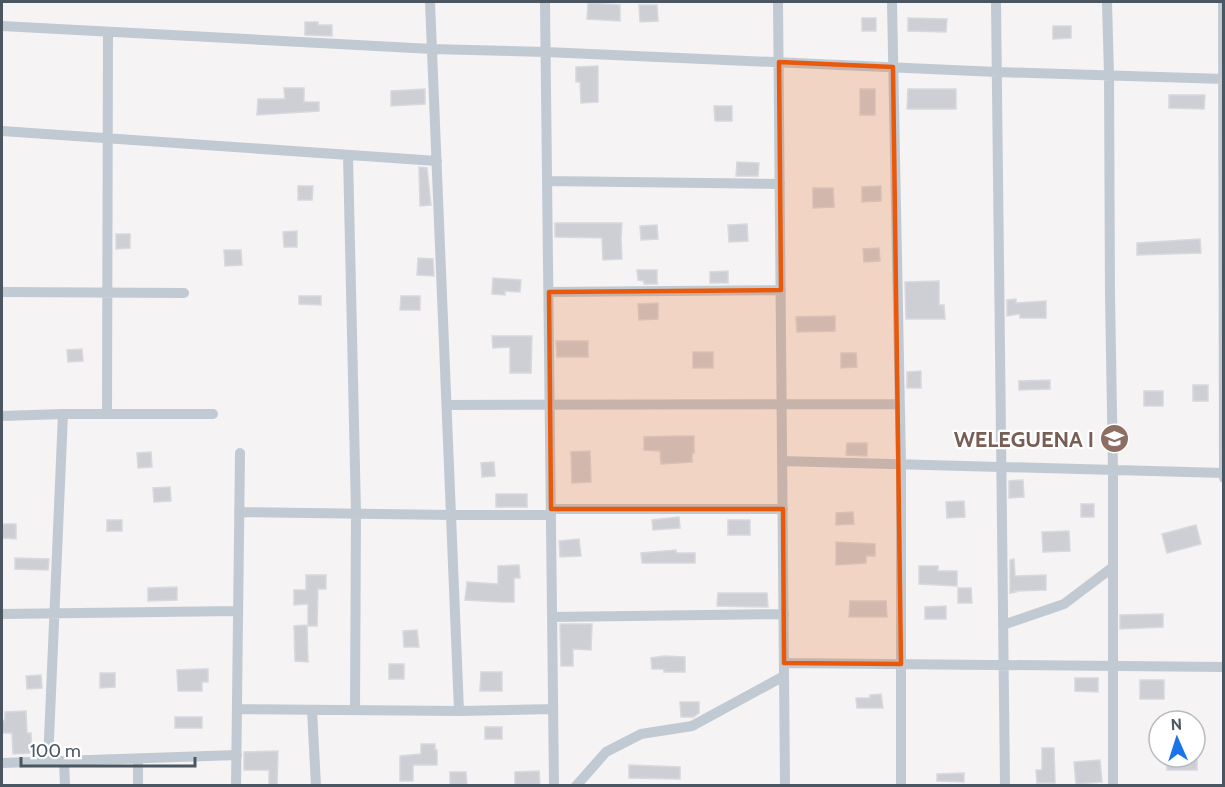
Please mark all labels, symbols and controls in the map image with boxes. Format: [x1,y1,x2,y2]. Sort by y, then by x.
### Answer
school or university icon: WELEGUENA I [1099,423,1131,455]
place label: WELEGUENA I [954,426,1094,453]
north arrow [1147,709,1207,769]
text: N [1170,715,1182,734]
scale bar [21,730,195,768]
text: 100 m [30,740,81,762]

